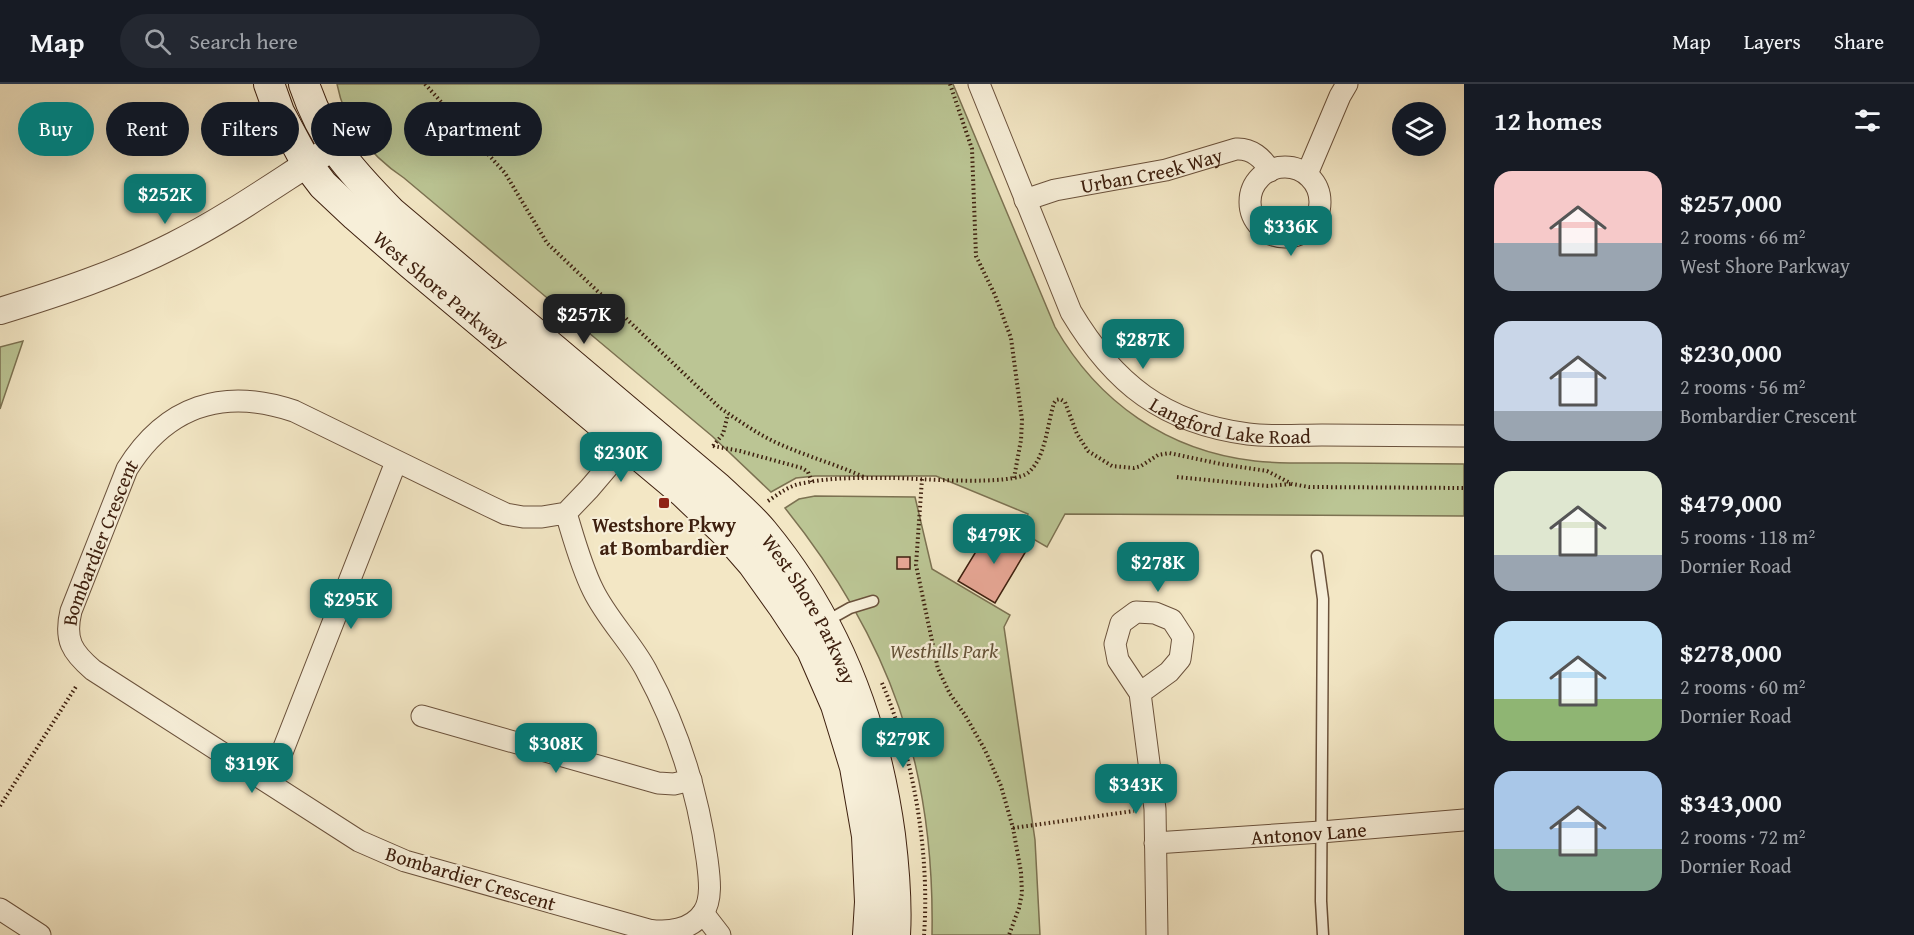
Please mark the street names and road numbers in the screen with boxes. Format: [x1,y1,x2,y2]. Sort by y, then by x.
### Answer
street label: Urban Creek Way [1078,139,1226,200]
street label: West Shore Parkway [367,223,516,355]
street label: Langford Lake Road [1145,389,1312,450]
street label: Bombardier Crescent [54,453,144,627]
street label: West Shore Parkway [755,527,865,688]
street label: Antonov Lane [1250,814,1368,851]
street label: Bombardier Crescent [382,838,560,918]

